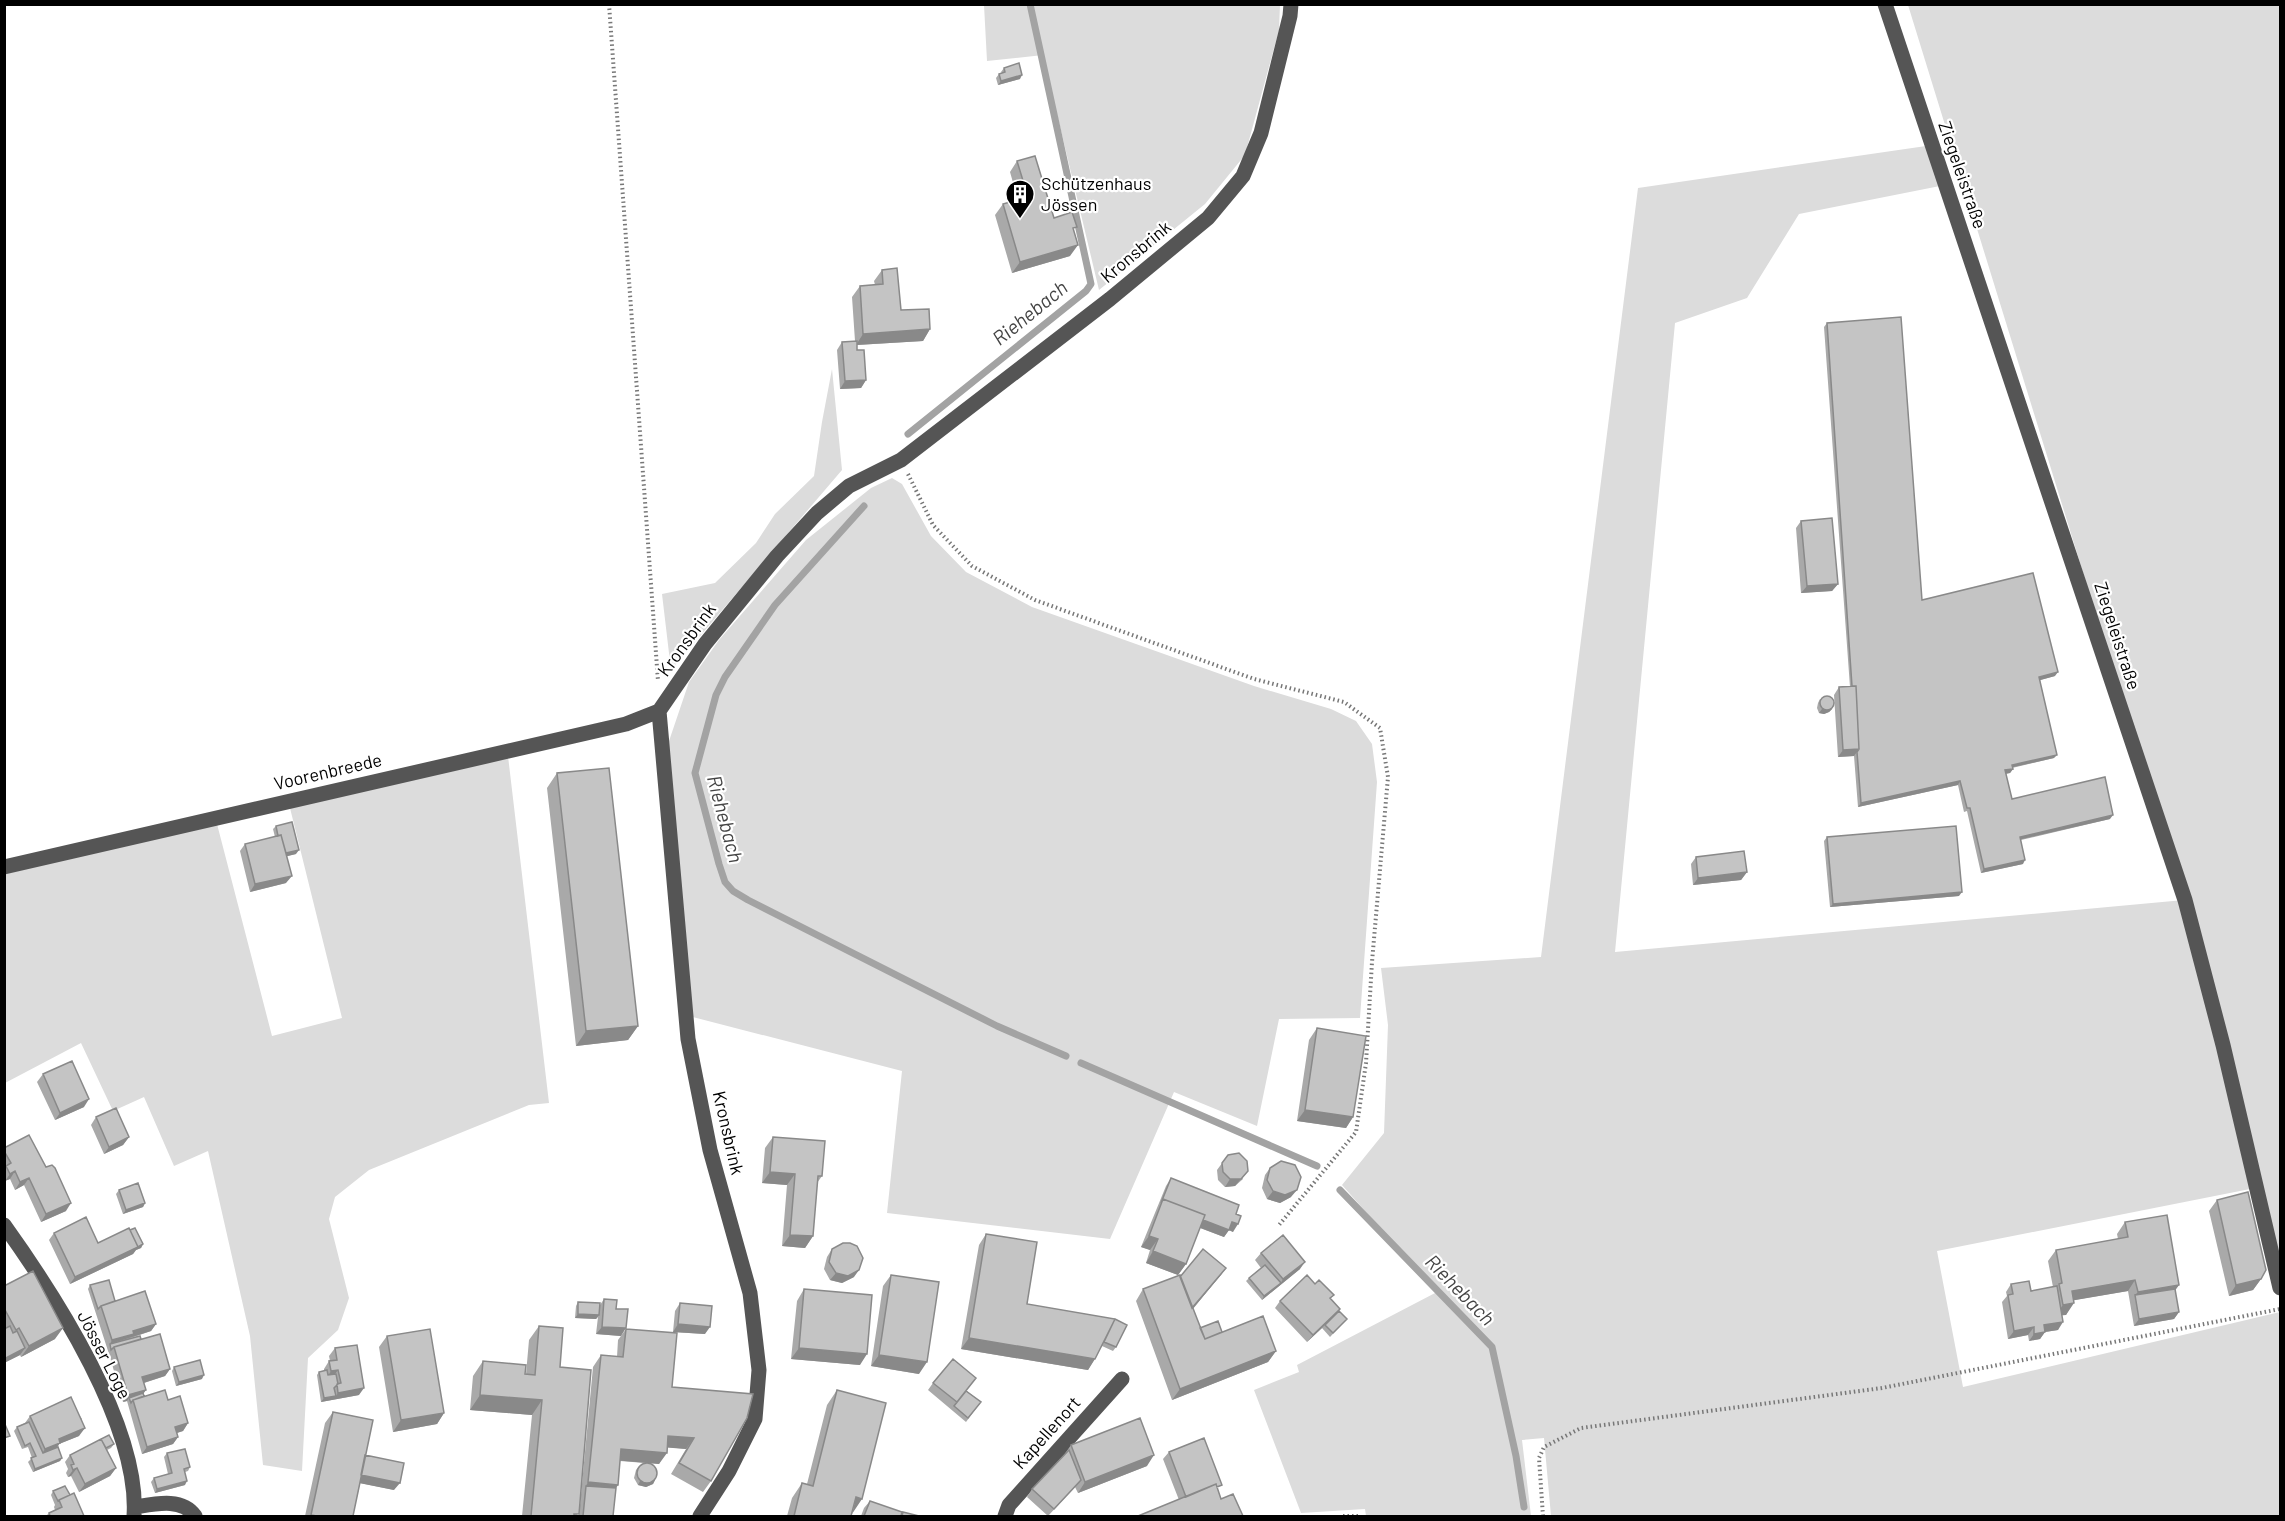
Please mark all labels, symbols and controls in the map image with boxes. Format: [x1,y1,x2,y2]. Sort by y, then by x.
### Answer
street label: Ziegeleistraße [1934,118,1992,231]
place label: Schützenhaus Jössen [1041,172,1151,215]
building icon: Schützenhaus Jössen [1004,178,1036,220]
street label: Kronsbrink [1096,215,1175,287]
water label: Riehebach [987,275,1072,350]
street label: Ziegeleistraße [2090,579,2146,692]
street label: Kronsbrink [652,598,720,680]
street label: Voorenbreede [272,748,384,794]
water label: Riehebach [703,772,749,865]
street label: Kronsbrink [709,1089,749,1177]
water label: Riehebach [1421,1249,1500,1330]
street label: Jösser Loge [73,1307,137,1402]
street label: Kapellenort [1008,1391,1085,1473]

